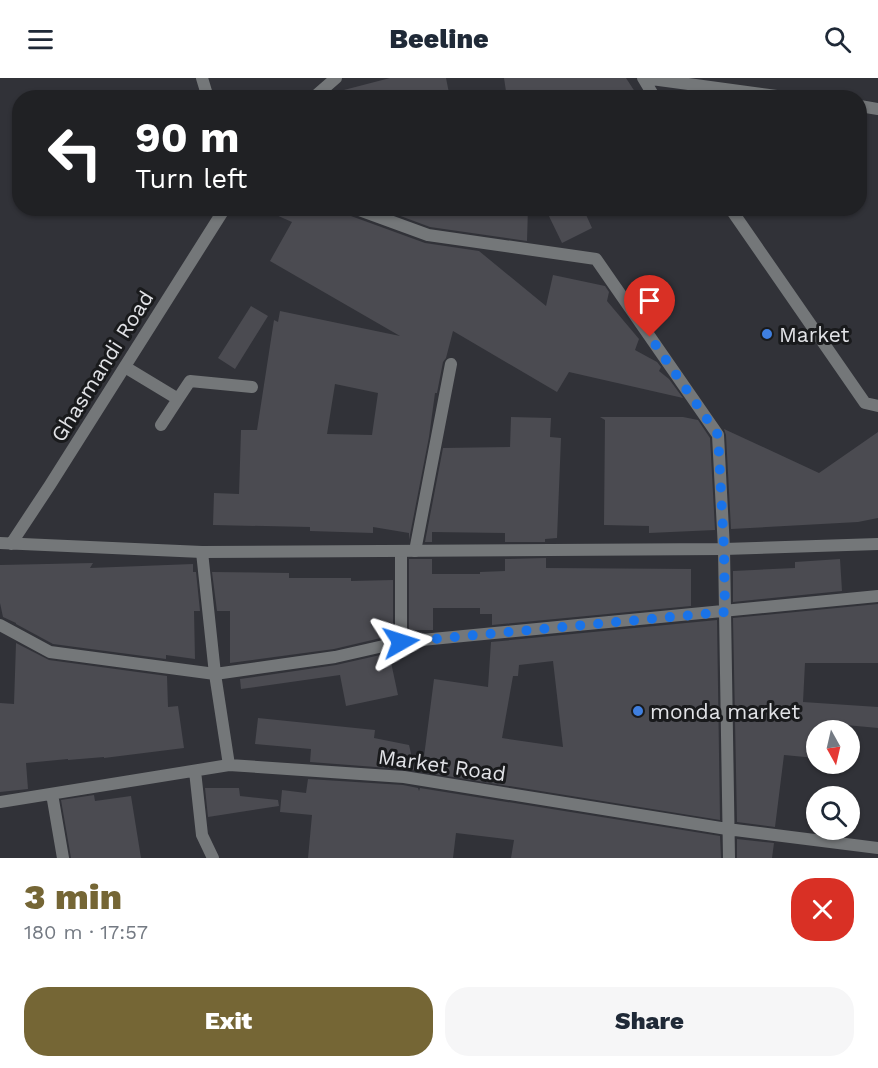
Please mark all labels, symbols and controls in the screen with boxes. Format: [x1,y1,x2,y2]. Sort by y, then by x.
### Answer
icon: menu [24,23,57,56]
text: Beeline [389,23,489,55]
icon: search [821,23,854,56]
text: 90 m [135,113,239,162]
icon: left [36,114,114,192]
text: Turn left [135,163,247,195]
pin [624,275,675,337]
icon: arrive [633,284,666,317]
street label: Ghasmandi Road [45,286,159,446]
place label: Market [779,322,850,347]
marker: Market [760,327,774,341]
position arrow [369,610,433,674]
place label: monda market [650,699,800,724]
marker: monda market [631,704,645,718]
north arrow [806,720,860,774]
map controls [806,720,860,840]
street label: Market Road [376,744,508,786]
button: search [806,786,860,840]
text: 3 min [24,876,122,918]
button: close [791,878,854,941]
text: 180 m · 17:57 [24,920,148,944]
button: Exit [24,987,433,1056]
button: Share [445,987,854,1056]

